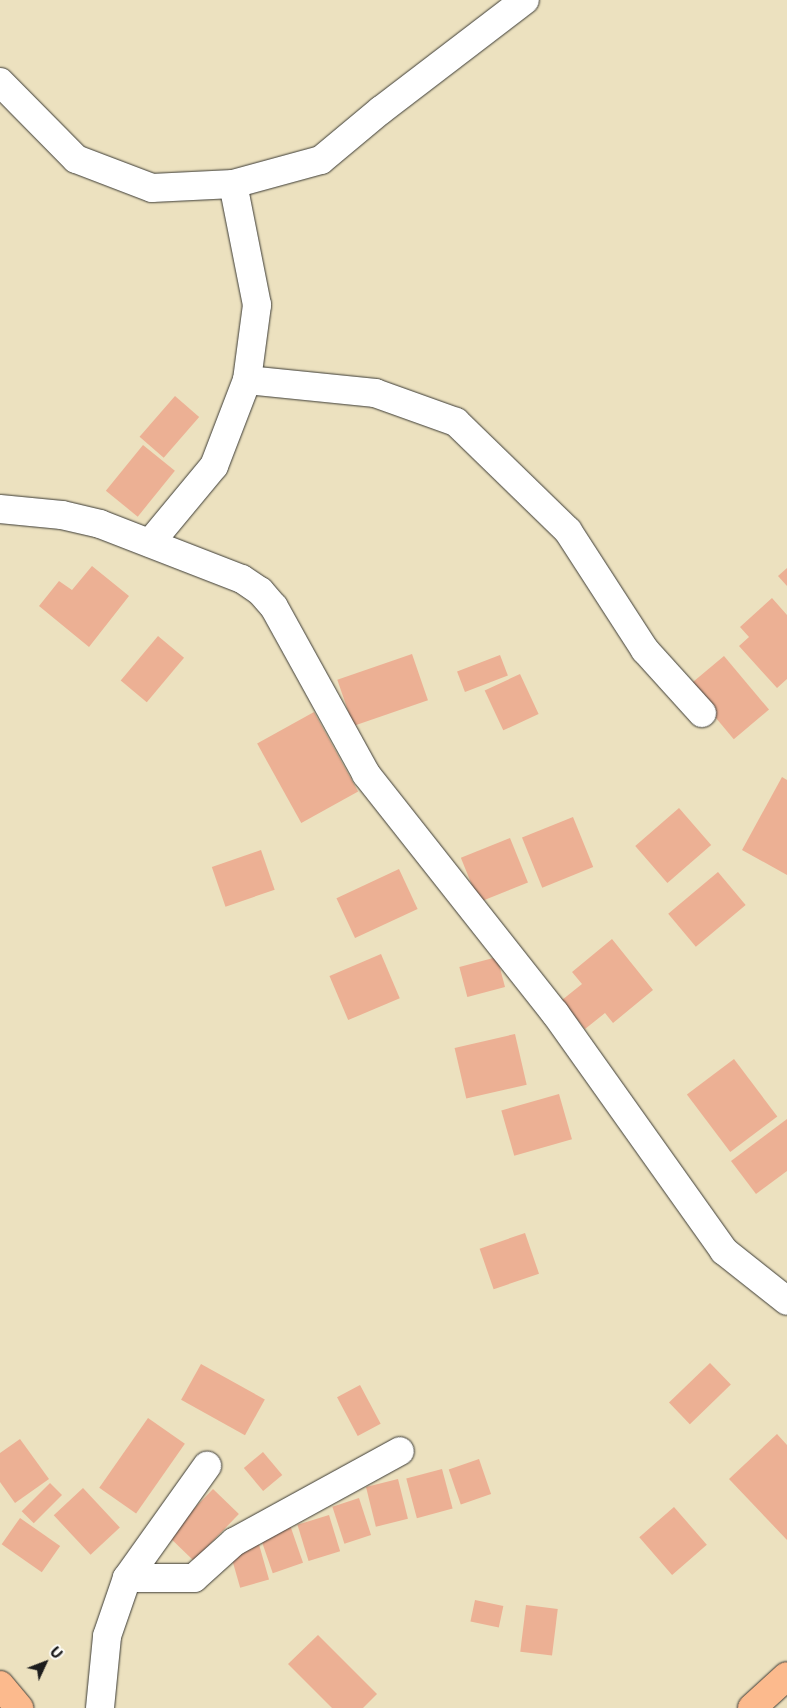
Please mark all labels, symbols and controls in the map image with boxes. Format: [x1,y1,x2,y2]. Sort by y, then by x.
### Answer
north arrow [20,1638,70,1688]
text: U [45,1641,68,1663]

